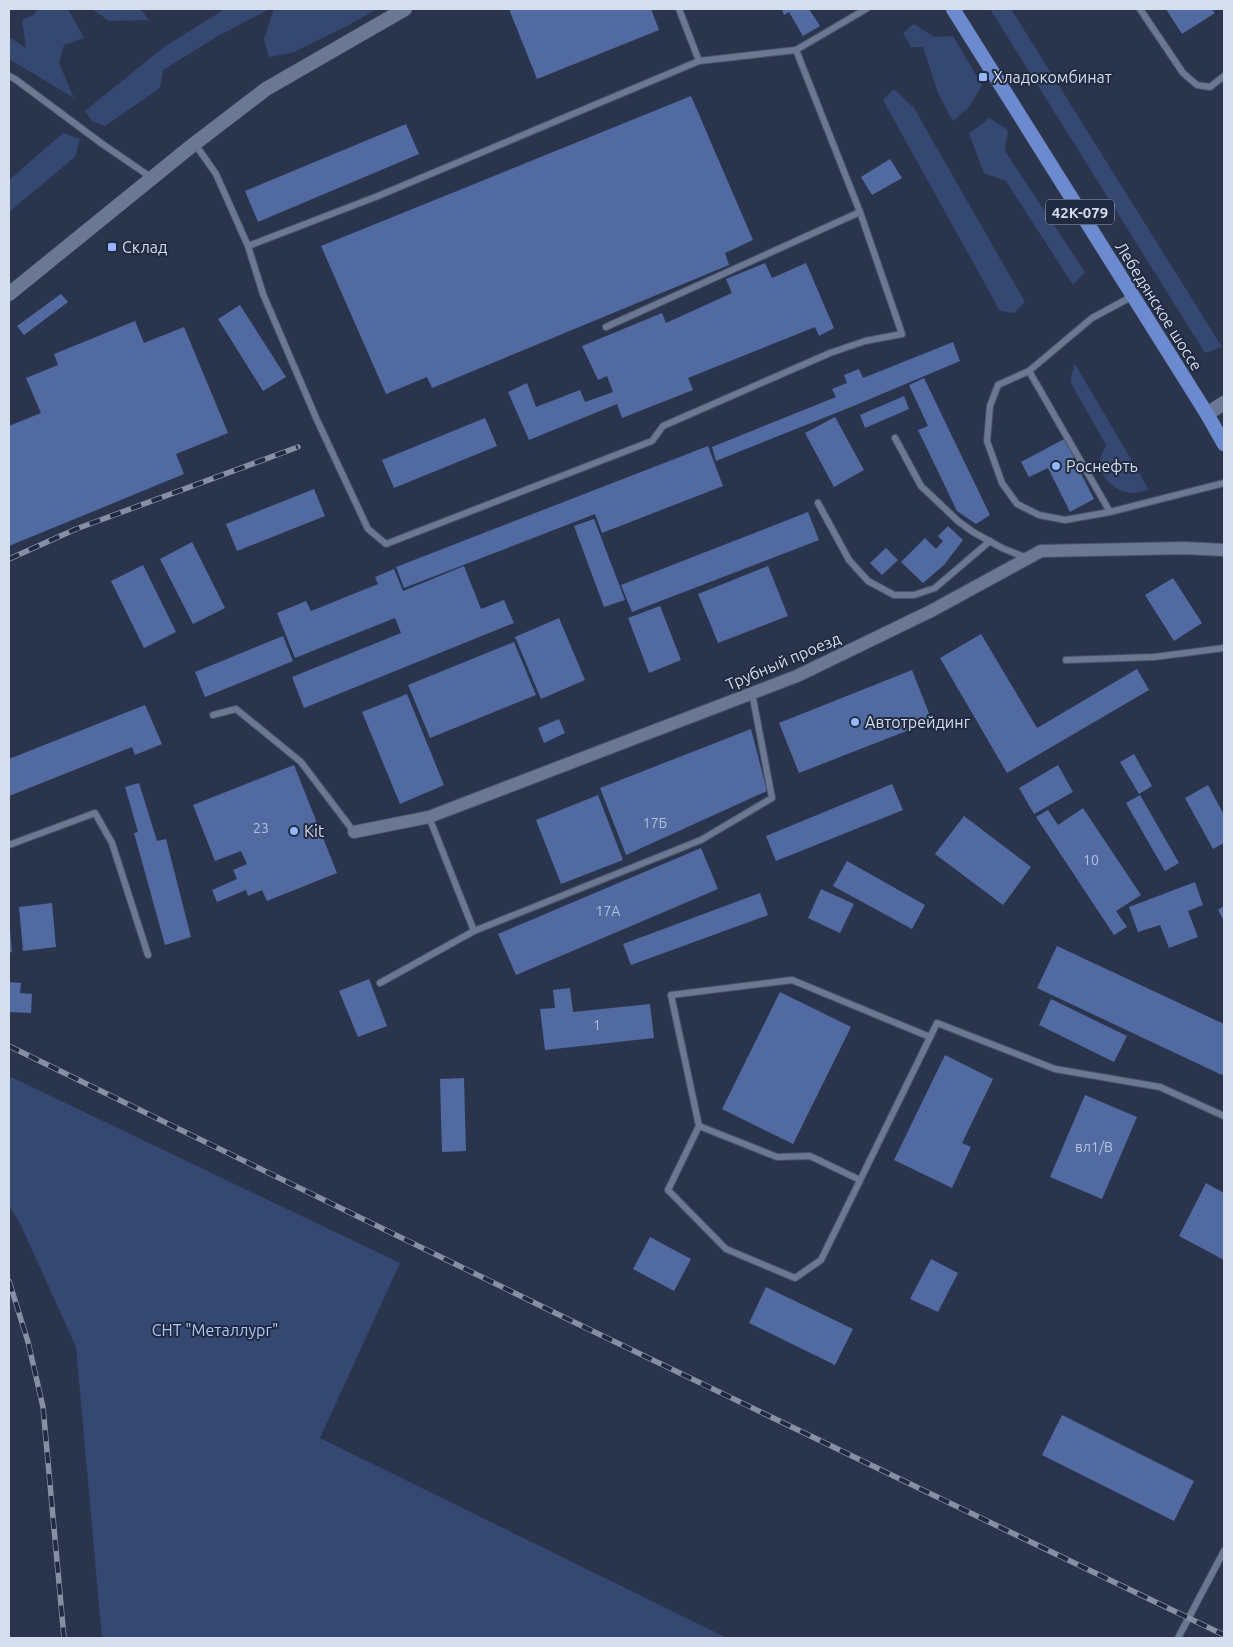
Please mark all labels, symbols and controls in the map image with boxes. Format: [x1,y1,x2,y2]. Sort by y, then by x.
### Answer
place label: Хладокомбинат [993,68,1112,86]
marker: Хладокомбинат [977,71,989,83]
road number: 42К-079 [1046,200,1114,224]
place label: Склад [122,238,167,256]
street label: Лебедянское шоссе [1112,238,1206,374]
marker: Склад [106,241,118,253]
place label: Роснефть [1066,457,1138,475]
marker: Роснефть [1050,460,1062,472]
street label: Трубный проезд [723,629,843,693]
place label: Автотрейдинг [865,713,971,731]
marker: Автотрейдинг [849,716,861,728]
house number: 17Б [643,815,667,831]
house number: 23 [253,820,269,836]
place label: Kit [304,822,325,840]
marker: Kit [288,825,300,837]
house number: 10 [1083,852,1099,868]
house number: 17А [596,903,620,919]
house number: 1 [593,1017,601,1033]
house number: вл1/В [1075,1139,1113,1155]
park label: СНТ "Металлург" [152,1321,278,1339]

